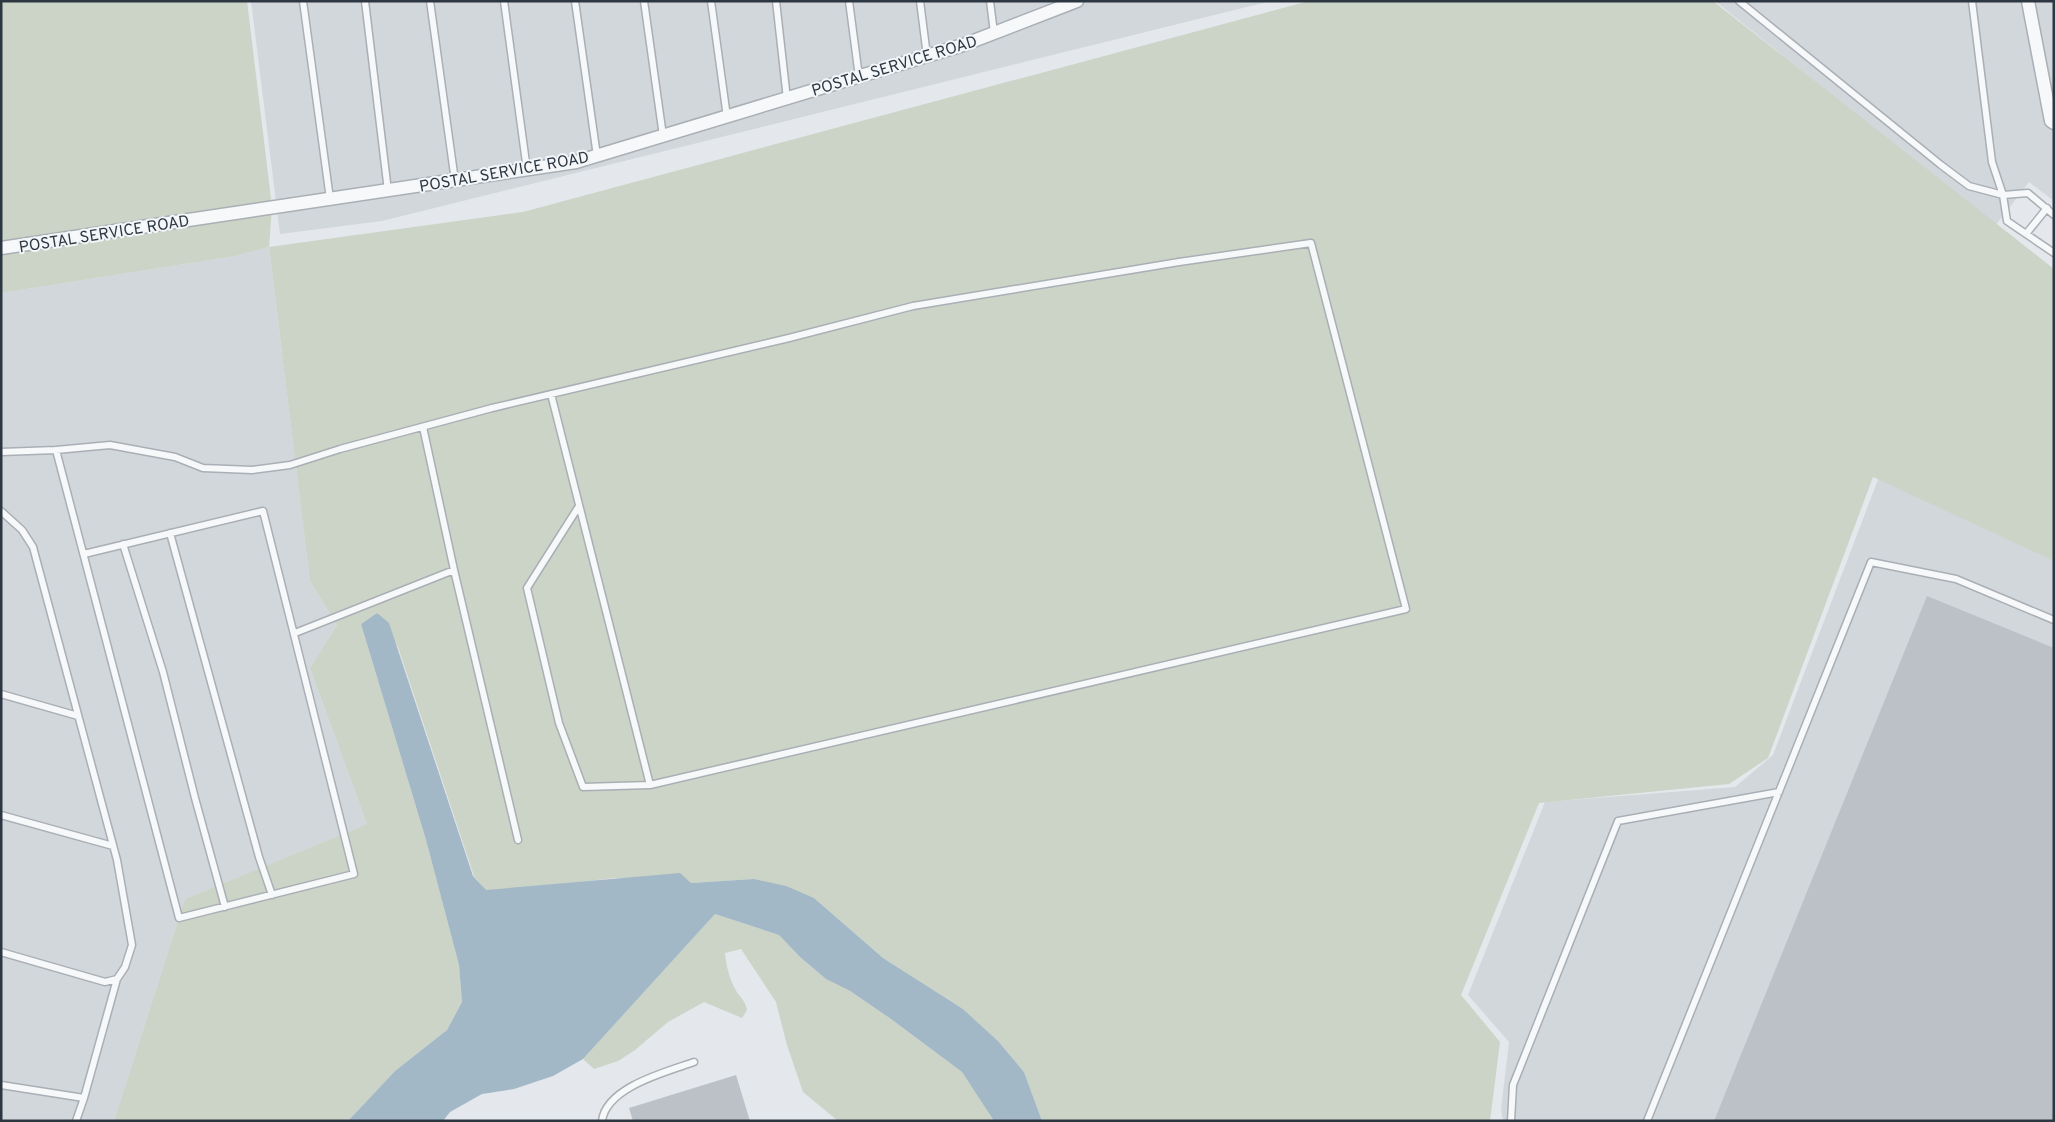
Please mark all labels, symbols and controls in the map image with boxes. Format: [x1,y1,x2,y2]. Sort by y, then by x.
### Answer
street label: POSTAL SERVICE ROAD [809,32,980,102]
street label: POSTAL SERVICE ROAD [418,148,591,198]
street label: POSTAL SERVICE ROAD [18,212,191,258]

